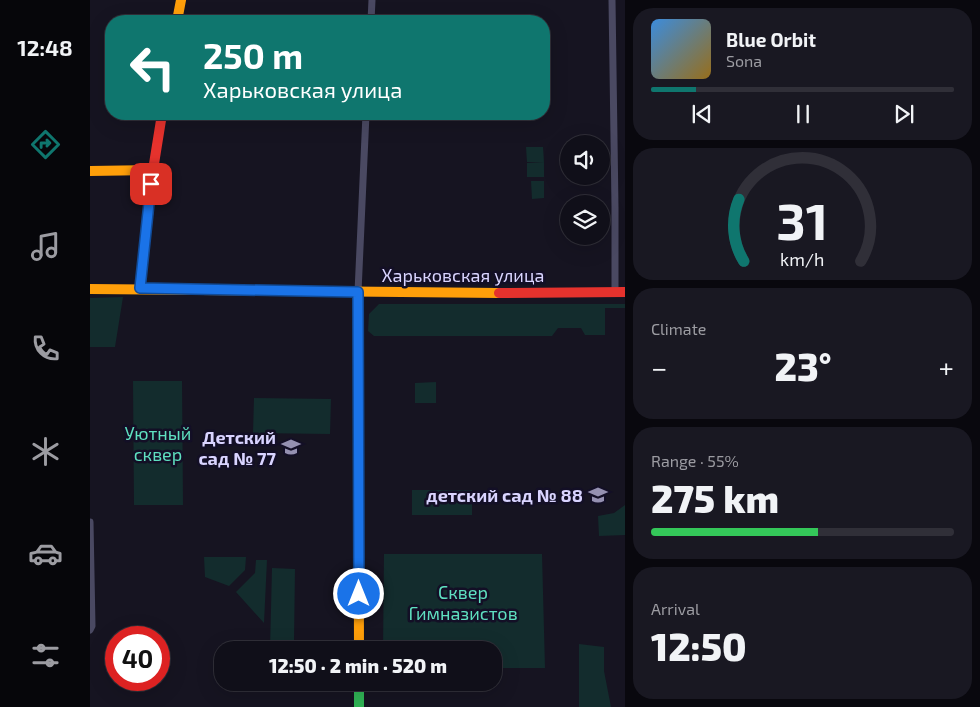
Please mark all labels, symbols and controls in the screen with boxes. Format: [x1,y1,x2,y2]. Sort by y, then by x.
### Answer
text: Blue Orbit [726,28,816,51]
text: 12:48 [17,34,73,60]
text: 250 m [203,34,303,76]
icon: left [120,35,185,100]
text: Sona [726,51,762,70]
text: Харьковская улица [203,76,402,102]
icon: previous [688,100,716,128]
icon: pause [789,100,817,128]
icon: next [890,100,918,128]
icon: directions [28,127,63,162]
map controls [560,135,610,245]
button: sound [560,135,610,185]
pin [130,163,172,205]
icon: arrive [137,170,165,198]
text: 31 [777,188,828,250]
button: layers [560,195,610,245]
icon: music [28,229,63,264]
text: km/h [780,248,825,270]
street label: Харьковская улица [381,264,545,286]
text: Climate [651,319,706,338]
icon: phone [28,331,63,366]
text: 23° [775,343,831,389]
text: − [651,350,667,384]
text: + [939,350,954,384]
park label: Уютный сквер [125,422,191,465]
place label: Детский сад № 77 [198,426,276,469]
icon: climate [28,434,63,469]
school or university icon: Детский сад № 77 [280,436,302,458]
text: Range · 55% [651,451,739,470]
text: 275 km [651,475,779,521]
place label: детский сад № 88 [426,484,583,506]
school or university icon: детский сад № 88 [587,484,609,506]
icon: car [28,536,63,571]
position arrow [332,567,384,619]
park label: Сквер Гимназистов [408,581,518,624]
text: Arrival [651,599,700,618]
text: 12:50 [651,623,747,669]
speed limit sign: 40 [105,626,170,691]
icon: filters [28,638,63,673]
text: 12:50 · 2 min · 520 m [269,654,447,677]

